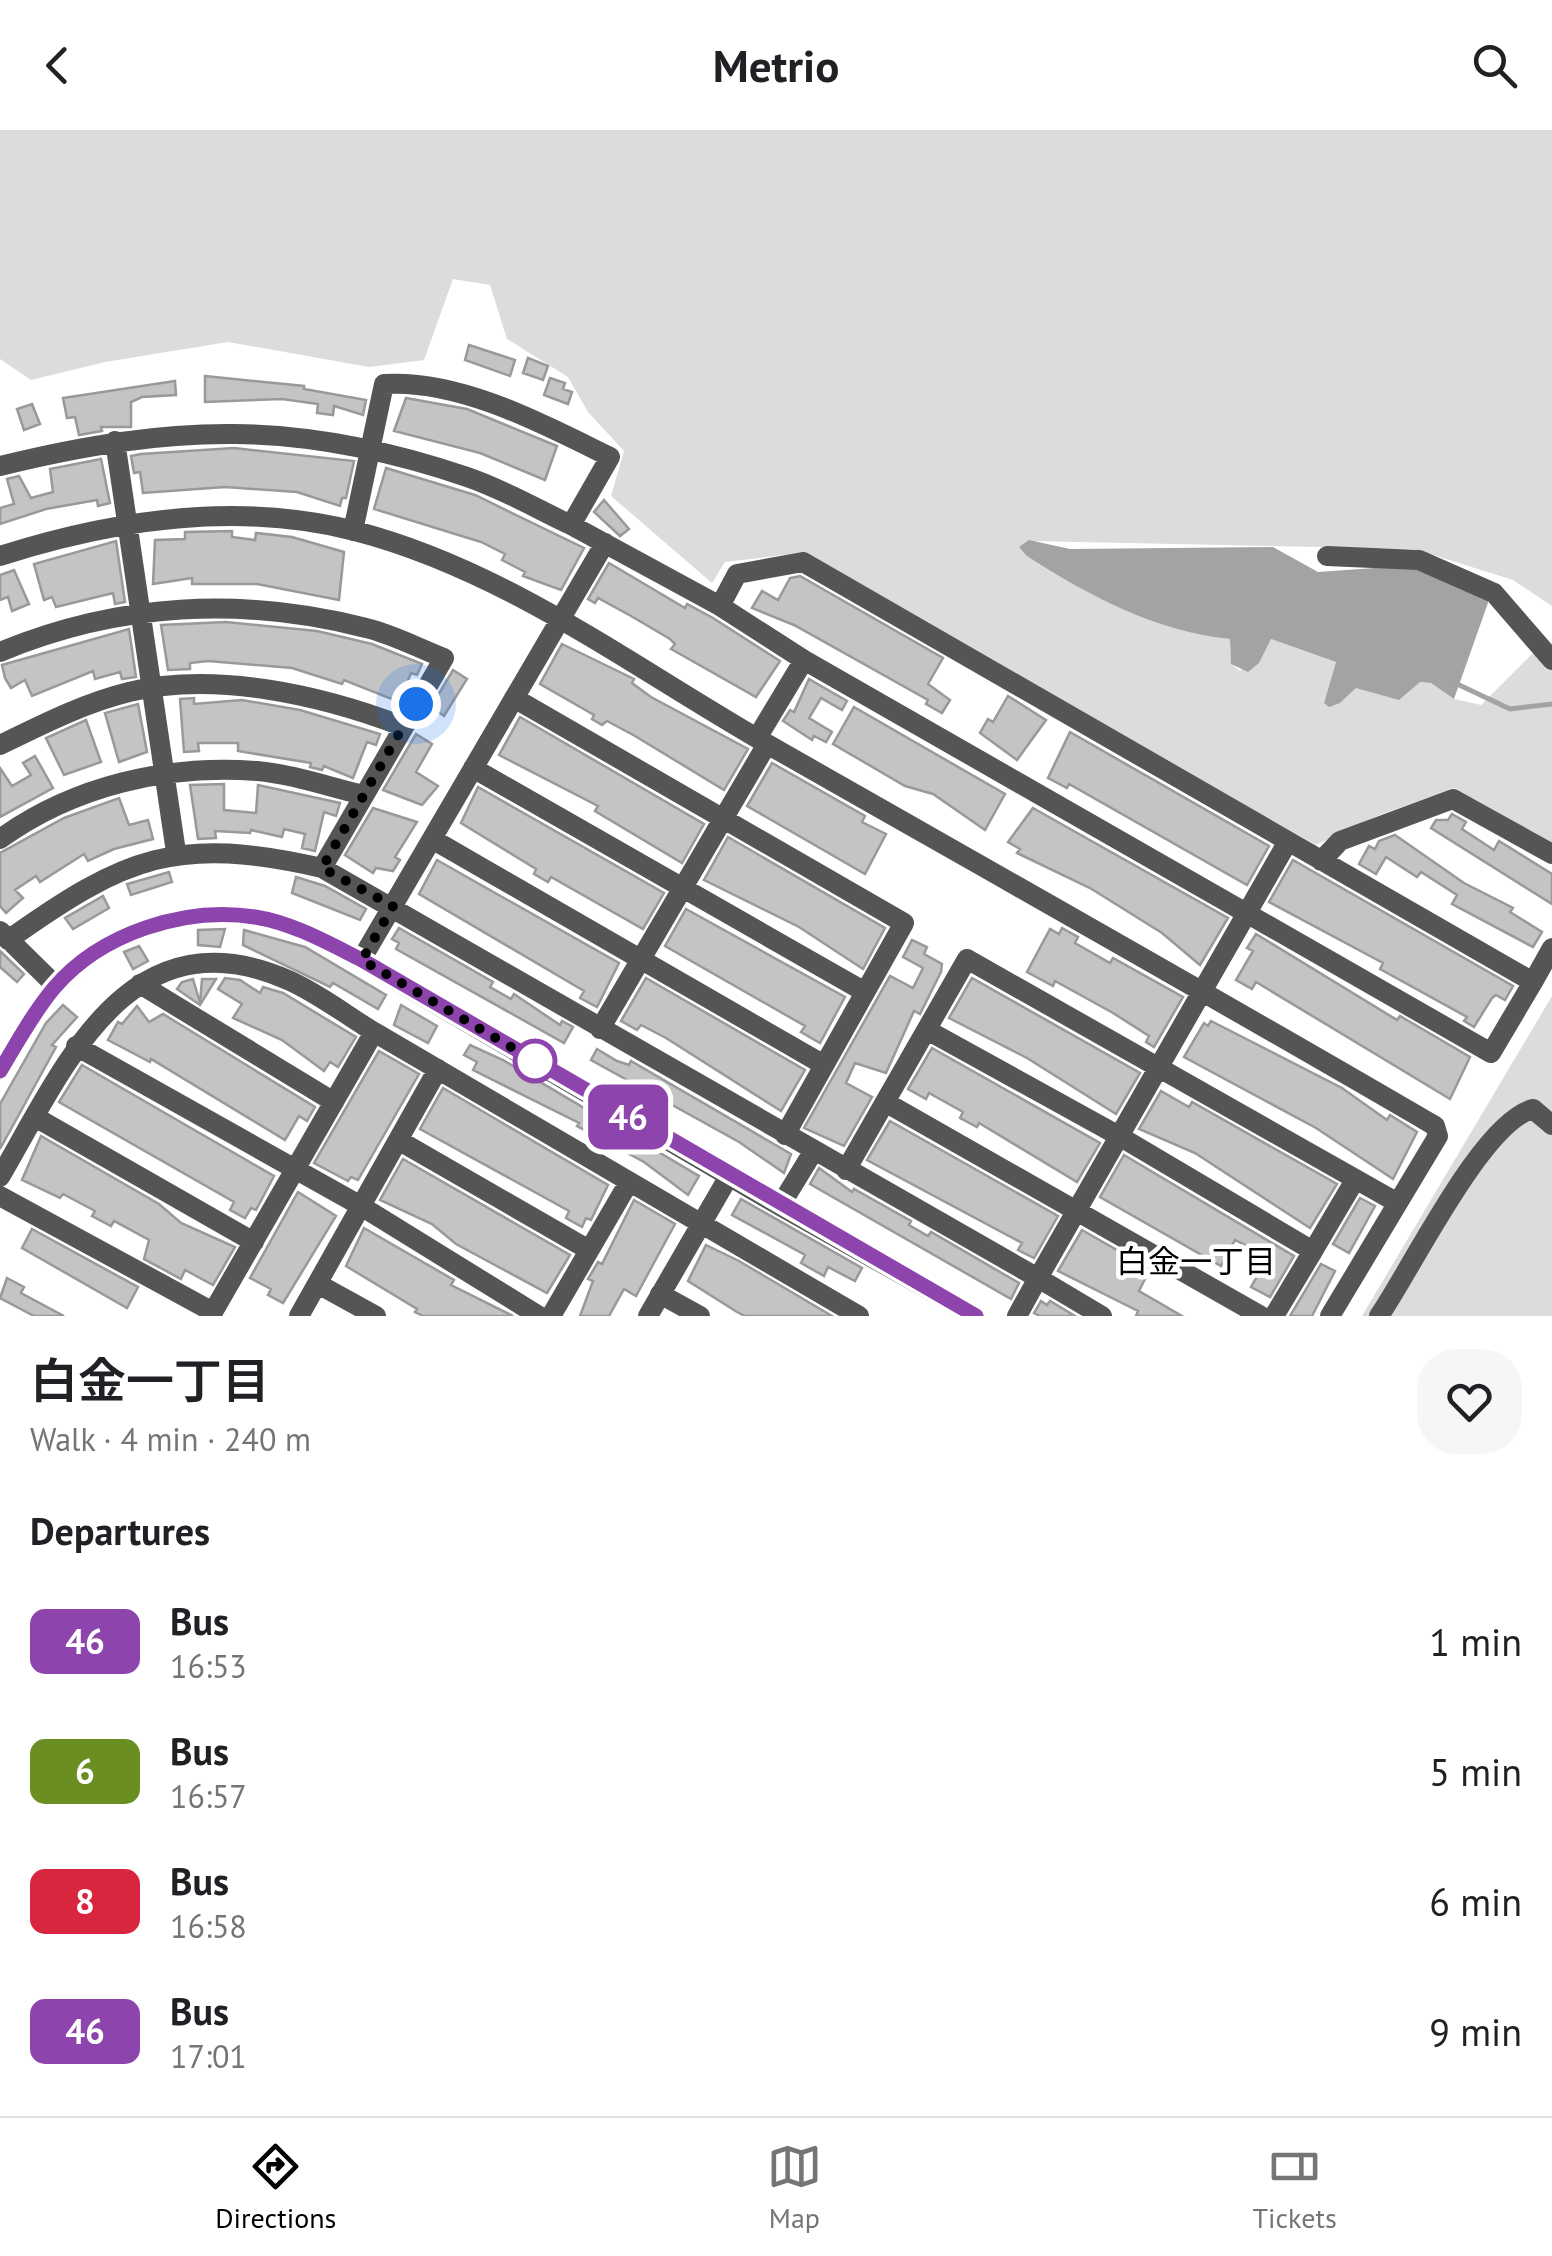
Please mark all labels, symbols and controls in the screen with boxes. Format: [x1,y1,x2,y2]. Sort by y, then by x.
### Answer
text: Metrio [713,36,839,94]
icon: back [30,38,85,93]
icon: search [1467,38,1522,93]
your location [391,679,441,729]
unlabelled marker [514,1040,556,1082]
line badge: 46 [583,1084,673,1150]
text: 46 [608,1094,648,1140]
district label: 白金一丁目 [1116,1240,1276,1282]
text: 白金一丁目 [30,1349,270,1411]
button: heart [1417,1349,1522,1454]
text: Walk · 4 min · 240 m [30,1418,311,1460]
text: Departures [30,1506,210,1555]
text: Bus [170,1596,229,1645]
text: 1 min [1429,1617,1522,1666]
text: 46 [65,1618,105,1664]
text: 16:53 [170,1645,247,1687]
text: Bus [170,1726,229,1775]
text: 5 min [1429,1747,1522,1796]
text: 6 [75,1748,95,1794]
text: 16:57 [170,1775,247,1817]
text: Bus [170,1856,229,1905]
text: 6 min [1429,1877,1522,1926]
text: 8 [75,1878,95,1924]
text: 16:58 [170,1905,247,1947]
text: Bus [170,1986,229,2035]
text: 9 min [1429,2007,1522,2056]
text: 46 [65,2008,105,2054]
text: 17:01 [170,2035,247,2077]
tab: Directions [215,2139,336,2236]
tab: Map [767,2139,822,2236]
tab: Tickets [1252,2139,1337,2236]

